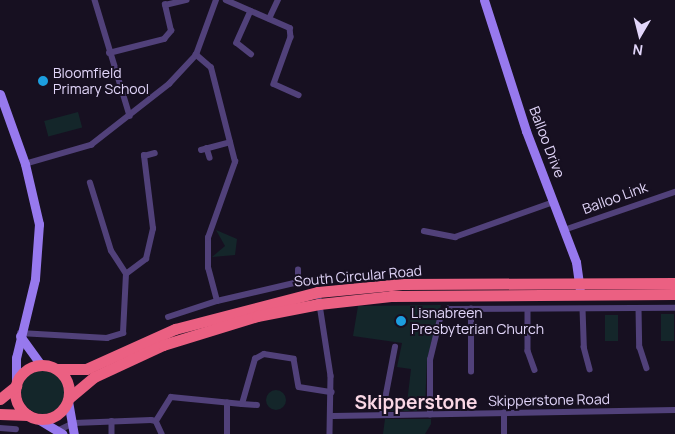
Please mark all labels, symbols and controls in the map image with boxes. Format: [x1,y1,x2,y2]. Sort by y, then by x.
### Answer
north arrow [615,10,665,60]
text: N [632,40,644,60]
place label: Bloomfield Primary School [53,65,149,98]
marker: Bloomfield Primary School [37,75,49,87]
street label: Balloo Drive [526,104,568,180]
street label: Balloo Link [580,178,650,218]
street label: South Circular Road [293,262,423,290]
place label: Lisnabreen Presbyterian Church [411,305,544,338]
marker: Lisnabreen Presbyterian Church [395,315,407,327]
street label: Skipperstone Road [488,391,610,409]
district label: Skipperstone [355,392,477,414]

